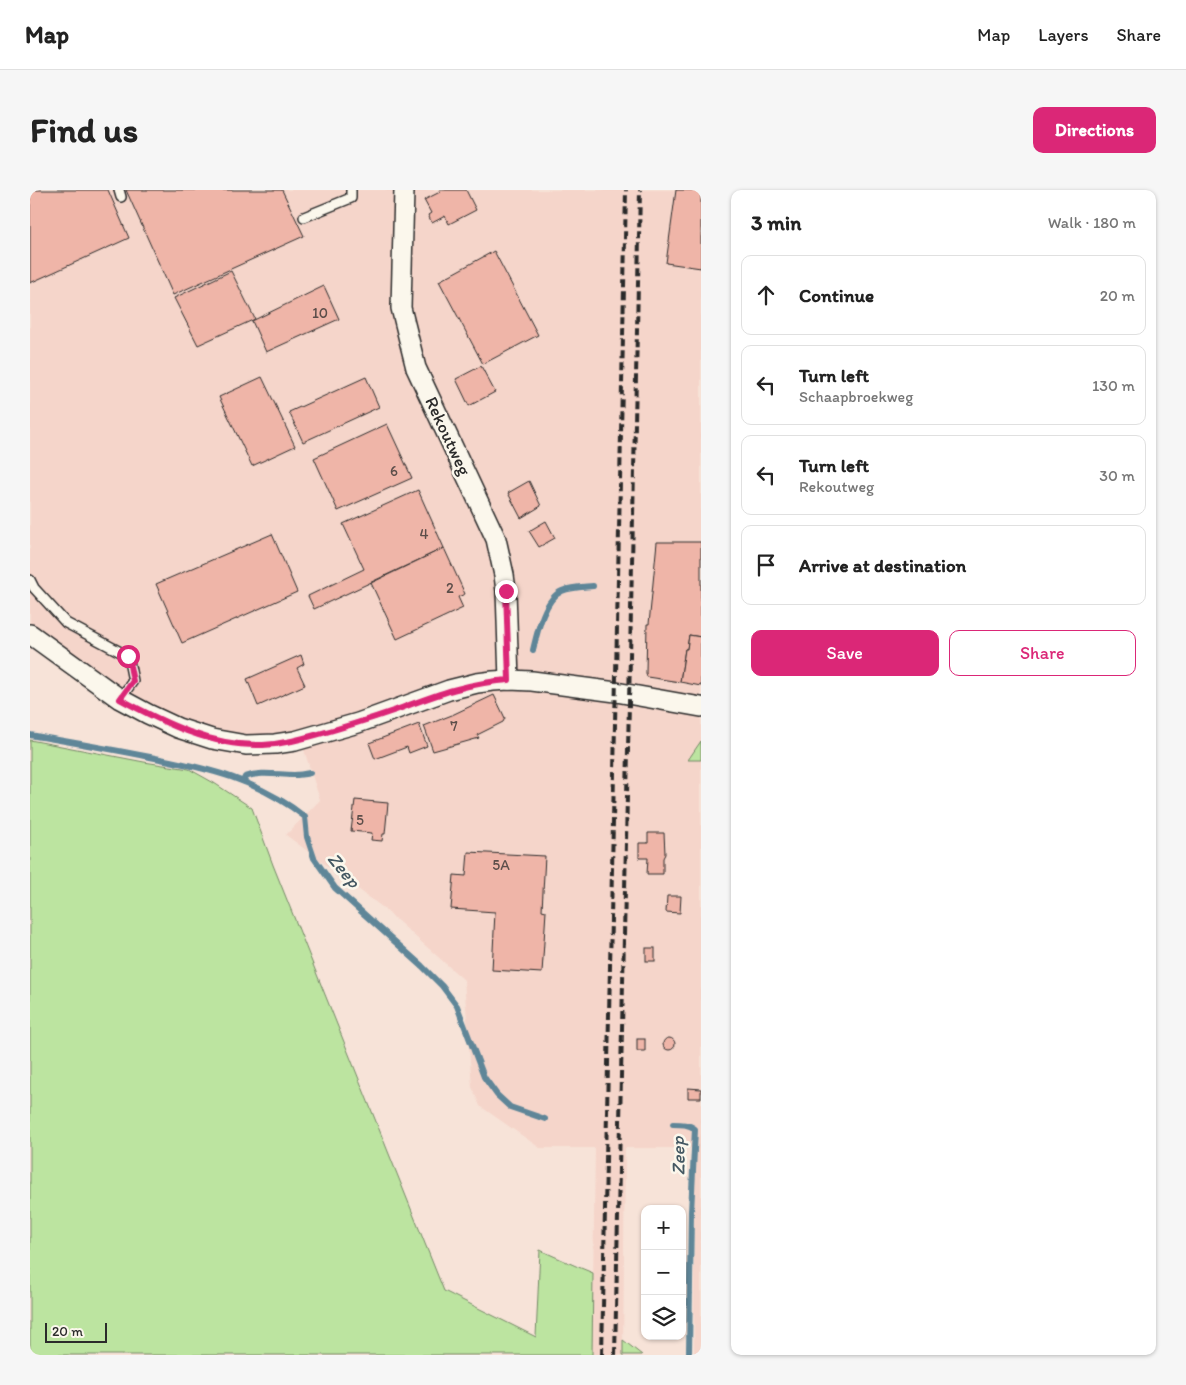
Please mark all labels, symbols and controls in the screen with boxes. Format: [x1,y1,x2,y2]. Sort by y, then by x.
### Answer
text: Map [25,20,69,49]
text: Map [977,24,1010,46]
text: Layers [1038,24,1088,46]
text: Share [1116,24,1161,46]
button: Directions [1033,107,1156,153]
text: Find us [30,109,138,151]
text: 3 min [751,210,801,235]
text: Walk · 180 m [1048,213,1136,232]
icon: ahead [752,281,780,309]
text: Continue [799,284,874,307]
text: 20 m [1100,286,1135,305]
house number: 10 [312,304,328,322]
text: Turn left [799,364,869,387]
icon: left [752,371,780,399]
text: 130 m [1092,376,1135,395]
text: Schaapbroekweg [799,387,913,406]
street label: Rekoutweg [420,393,476,480]
text: Turn left [799,454,869,477]
icon: left [752,461,780,489]
house number: 6 [390,462,398,480]
text: 30 m [1099,466,1135,485]
text: Rekoutweg [799,477,874,496]
house number: 4 [419,525,429,543]
icon: arrive [752,551,780,579]
text: Arrive at destination [799,554,966,577]
house number: 2 [446,579,454,597]
route end [495,580,518,603]
button: Save [751,630,939,676]
button: Share [949,630,1136,676]
route start [117,645,140,668]
house number: 7 [450,717,458,735]
house number: 5 [356,811,364,829]
water label: Zeep [323,848,366,893]
house number: 5A [492,856,510,874]
water label: Zeep [666,1135,690,1176]
map controls [641,1205,686,1340]
button: + [641,1205,686,1250]
button: − [641,1250,686,1295]
button: layers [641,1295,686,1340]
scale bar [45,1320,108,1343]
text: 20 m [52,1323,83,1340]

